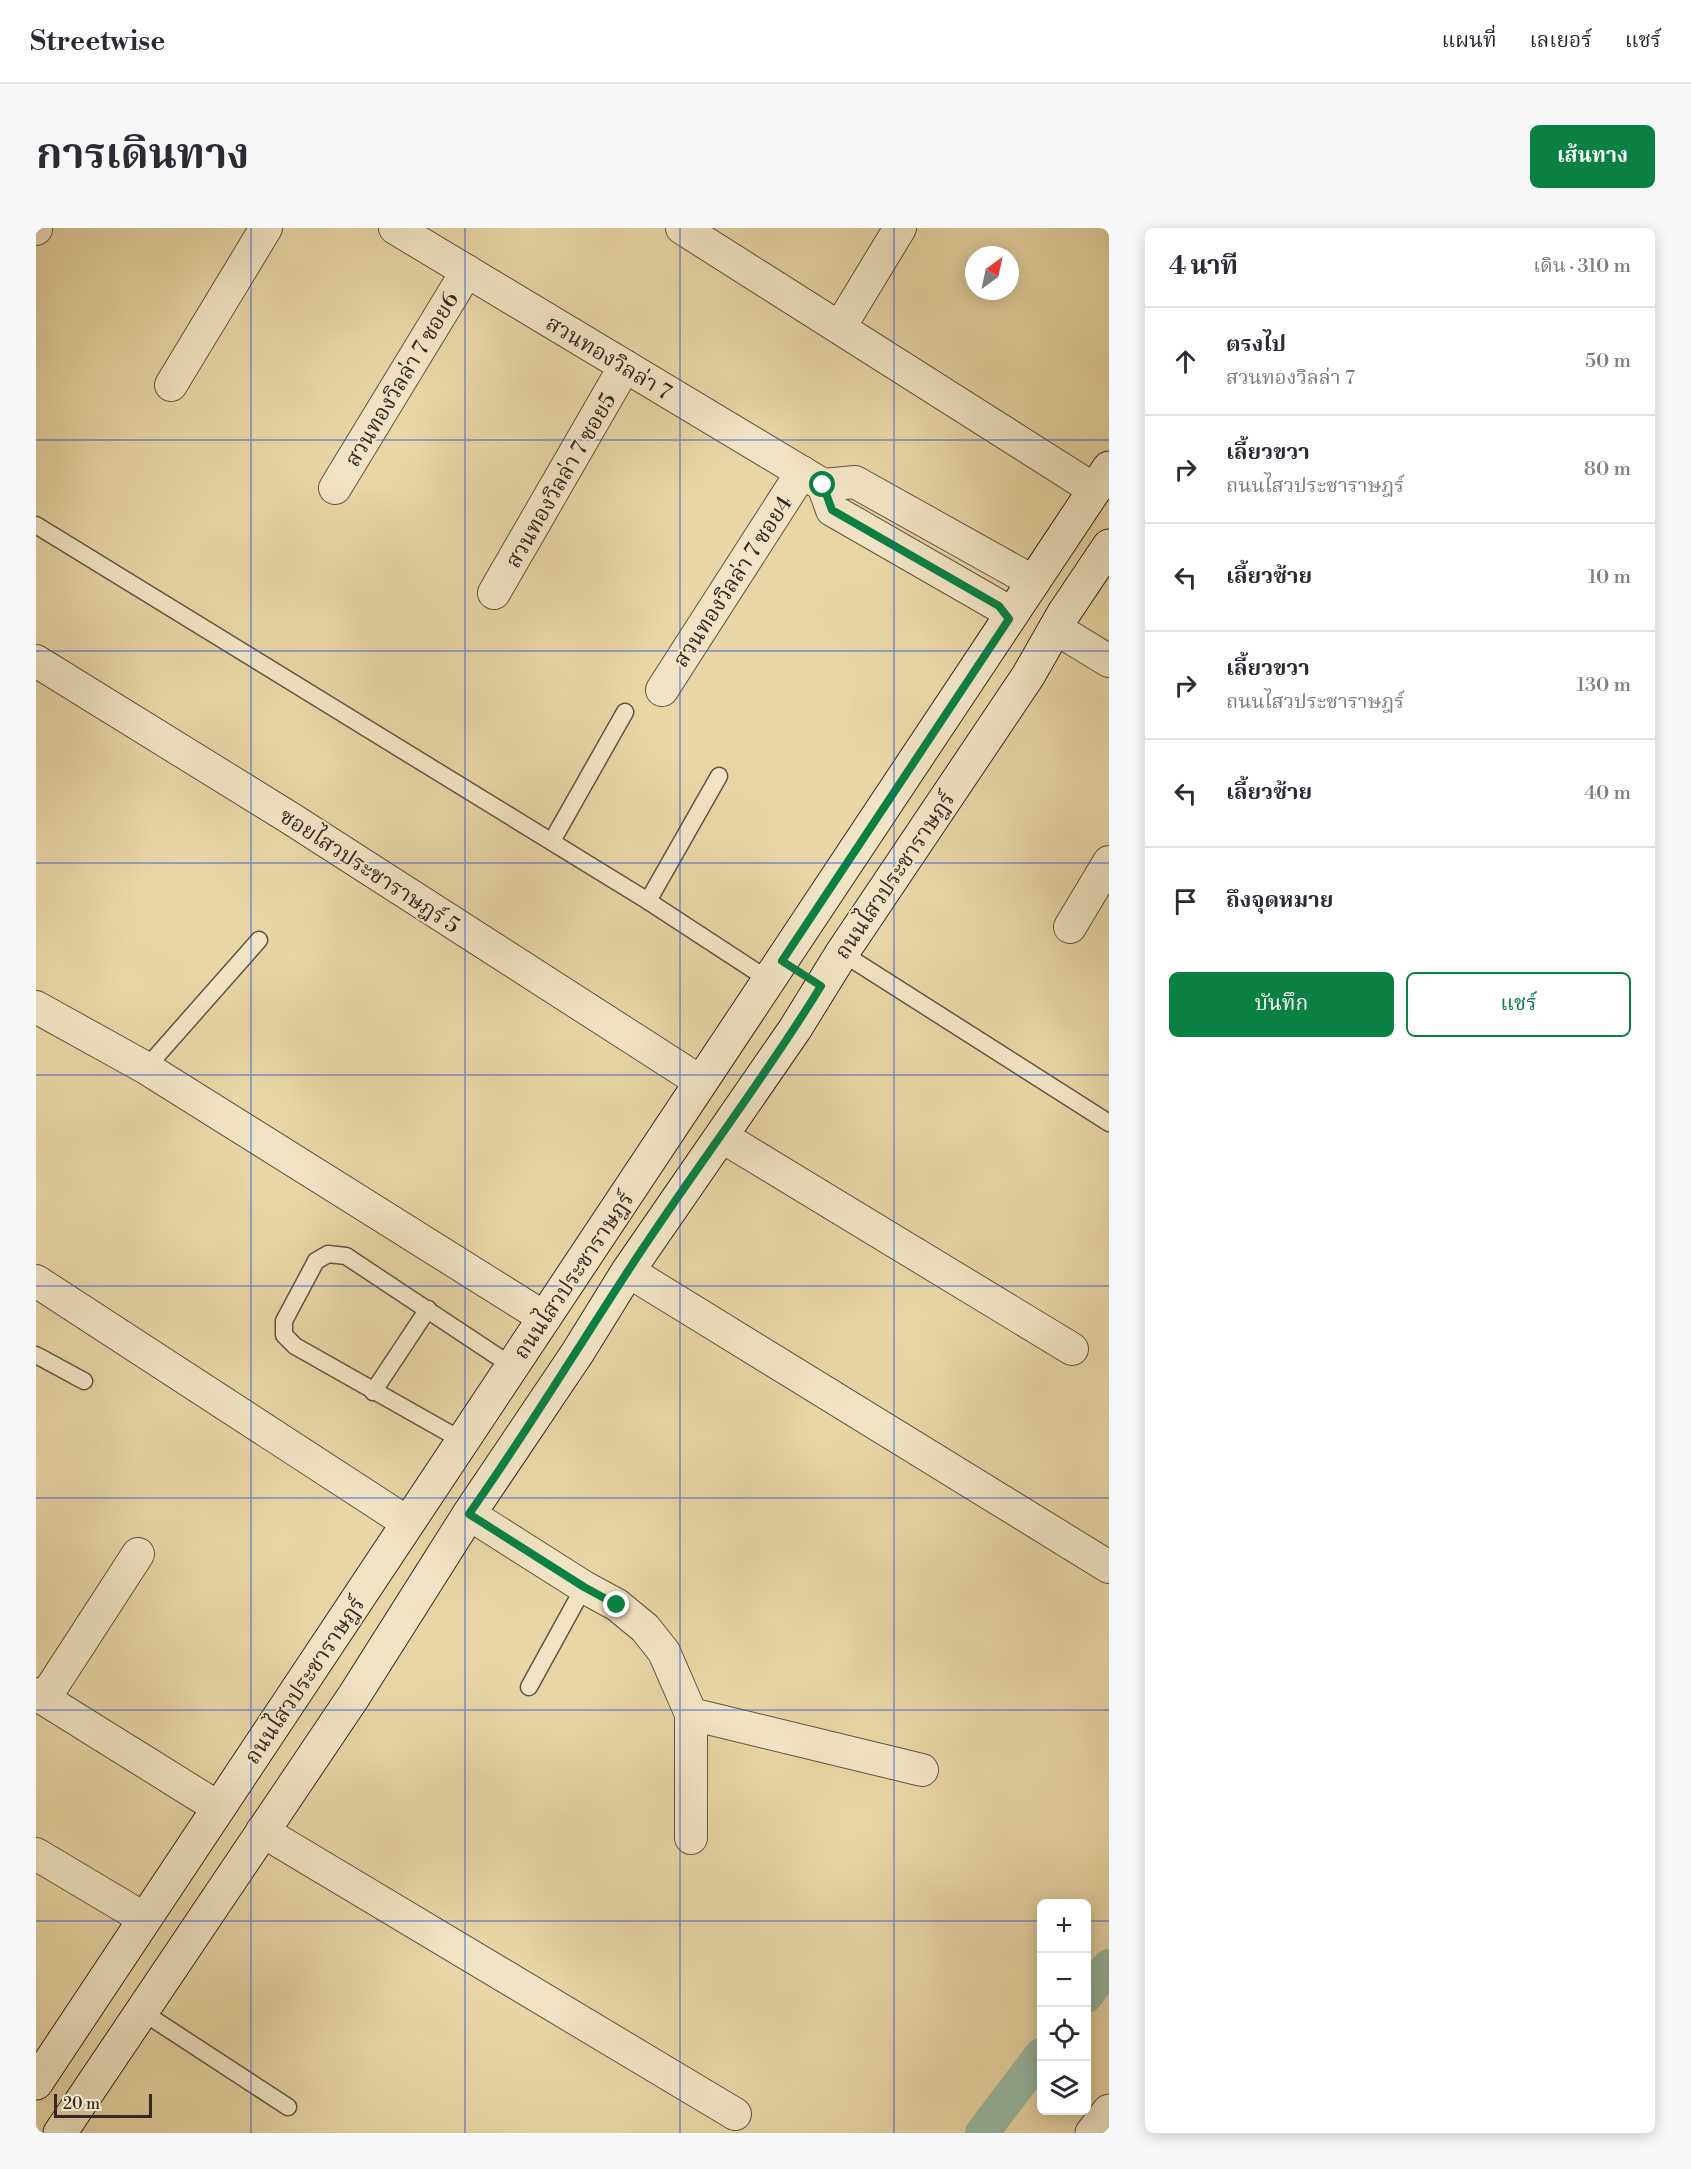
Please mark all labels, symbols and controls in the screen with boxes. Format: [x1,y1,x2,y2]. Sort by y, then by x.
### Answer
text: Streetwise [30,24,165,59]
text: แผนที่ [1442,28,1497,54]
text: เลเยอร์ [1530,28,1592,54]
text: แชร์ [1625,28,1661,54]
button: เส้นทาง [1530,125,1655,188]
text: การเดินทาง [36,129,249,182]
north arrow [965,246,1019,300]
text: 4 นาที [1169,250,1238,282]
text: เดิน · 310 m [1533,254,1631,279]
street label: สวนทองวิลล่า 7 ซอย6 [339,288,465,472]
street label: สวนทองวิลล่า 7 [541,310,676,406]
text: ตรงไป [1226,331,1286,358]
icon: ahead [1169,345,1202,378]
text: 50 m [1585,349,1631,374]
text: สวนทองวิลล่า 7 [1226,366,1355,391]
street label: สวนทองวิลล่า 7 ซอย5 [500,388,622,573]
text: เลี้ยวขวา [1226,439,1310,466]
icon: right [1169,453,1202,486]
text: 80 m [1584,457,1631,482]
route start [809,471,835,497]
text: ถนนไสวประชาราษฎร์ [1226,474,1404,499]
street label: สวนทองวิลล่า 7 ซอย4 [668,491,799,672]
icon: left [1169,561,1202,594]
text: เลี้ยวซ้าย [1226,563,1312,590]
text: 10 m [1588,565,1631,590]
text: เลี้ยวขวา [1226,655,1310,682]
icon: right [1169,669,1202,702]
text: 130 m [1576,673,1631,698]
text: ถนนไสวประชาราษฎร์ [1226,690,1404,715]
icon: left [1169,777,1202,810]
text: เลี้ยวซ้าย [1226,779,1312,806]
text: 40 m [1584,781,1631,806]
street label: ถนนไสวประชาราษฎร์ [828,786,961,965]
street label: ซอยไสวประชาราษฎร์ 5 [274,801,465,940]
icon: arrive [1169,885,1202,918]
text: ถึงจุดหมาย [1226,887,1333,914]
button: บันทึก [1169,972,1394,1037]
button: แชร์ [1406,972,1631,1037]
street label: ถนนไสวประชาราษฎร์ [507,1186,640,1365]
street label: ถนนไสวประชาราษฎร์ [238,1591,371,1770]
route end [603,1591,629,1617]
map controls [1037,1899,1091,2115]
button: + [1037,1899,1091,1953]
button: − [1037,1953,1091,2007]
button: locate [1037,2007,1091,2061]
button: layers [1037,2061,1091,2115]
scale bar [54,2091,152,2118]
text: 20 m [63,2094,100,2114]

